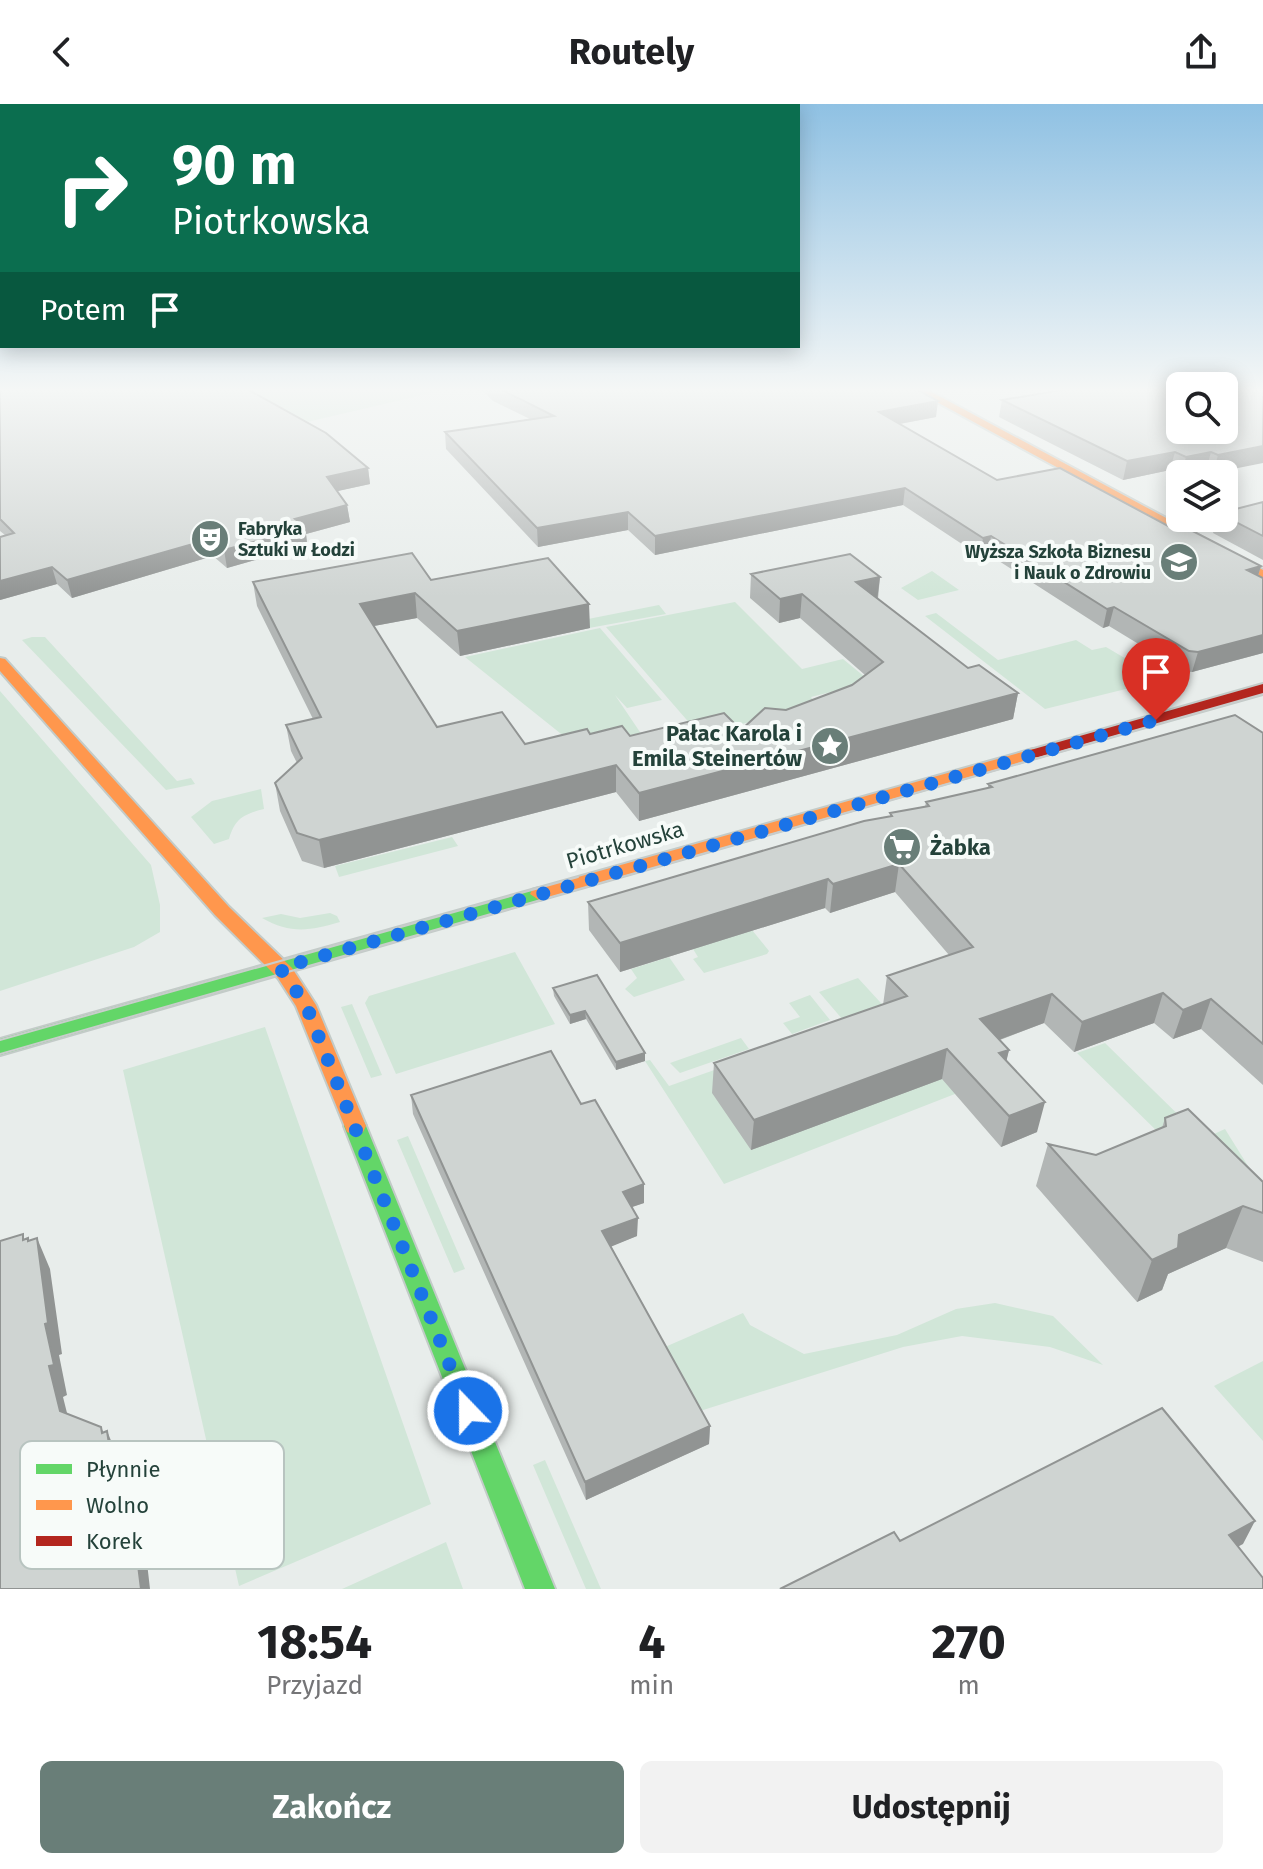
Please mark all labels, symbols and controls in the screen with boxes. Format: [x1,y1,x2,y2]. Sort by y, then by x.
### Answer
icon: back [40,30,84,74]
text: Routely [569,30,694,74]
icon: share [1179,30,1223,74]
text: 90 m [172,132,297,199]
icon: right [40,136,144,240]
text: Piotrkowska [172,200,370,244]
icon: arrive [143,288,187,332]
text: Potem [40,292,127,328]
map controls [1166,372,1238,532]
button: search [1166,372,1238,444]
button: layers [1166,460,1238,532]
theatre icon: Fabryka Sztuki w Łodzi [189,518,231,560]
place label: Fabryka Sztuki w Łodzi [238,518,355,561]
place label: Wyższa Szkoła Biznesu i Nauk o Zdrowiu [965,541,1151,584]
school or university icon: Wyższa Szkoła Biznesu i Nauk o Zdrowiu [1158,541,1200,583]
pin [1122,638,1190,720]
icon: arrive [1134,650,1178,694]
place label: Pałac Karola i Emila Steinertów [632,720,803,772]
place icon: Pałac Karola i Emila Steinertów [809,725,851,767]
street label: Piotrkowska [563,815,687,875]
supermarket icon: Żabka [881,826,923,868]
place label: Żabka [930,834,991,861]
position arrow [426,1369,510,1453]
legend [20,1441,284,1569]
text: Płynnie [86,1456,160,1483]
text: Wolno [86,1492,149,1519]
text: Korek [86,1528,143,1555]
text: 18:54 [257,1613,372,1671]
text: 4 [638,1613,665,1671]
text: 270 [931,1613,1006,1671]
text: Przyjazd [266,1670,363,1701]
text: min [629,1670,674,1701]
text: m [957,1670,980,1701]
button: Zakończ [40,1761,624,1853]
button: Udostępnij [640,1761,1223,1853]

